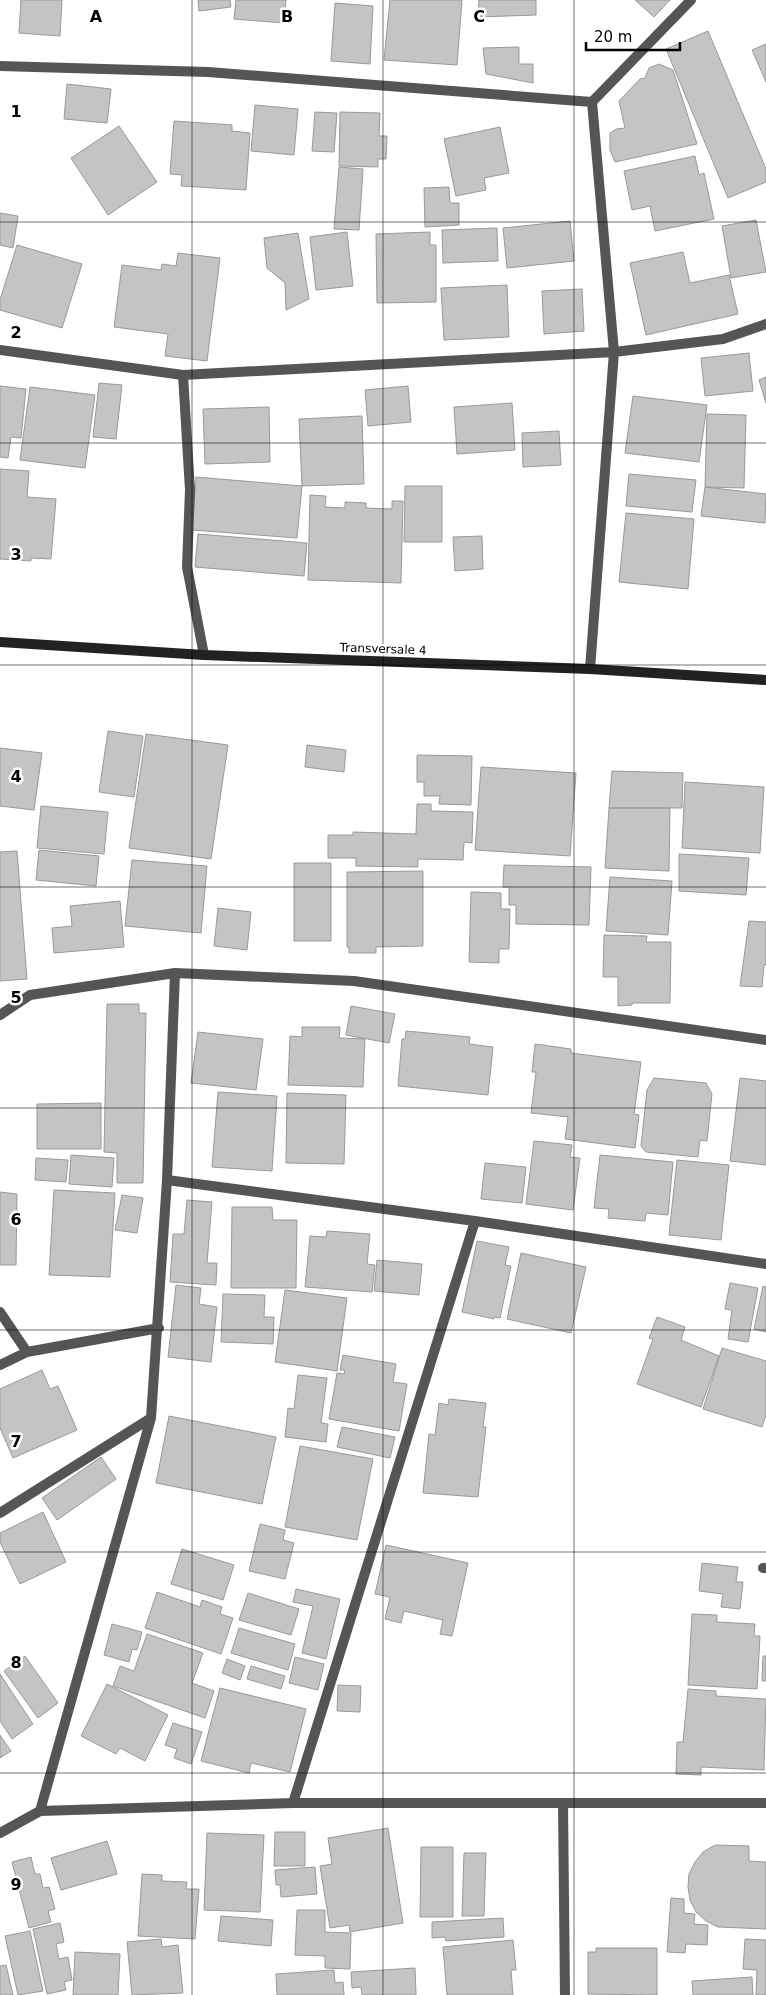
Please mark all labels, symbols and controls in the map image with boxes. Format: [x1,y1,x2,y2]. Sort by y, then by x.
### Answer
text: A [90,7,103,26]
text: B [281,7,293,26]
text: C [473,7,485,26]
scale bar [586,20,680,52]
text: 20 m [594,28,632,46]
text: 1 [10,102,22,121]
text: 2 [10,323,22,342]
text: 3 [10,545,22,564]
street label: Transversale 4 [338,640,427,658]
text: 4 [10,767,22,786]
text: 5 [10,988,22,1007]
text: 6 [10,1210,22,1229]
text: 7 [10,1432,22,1451]
text: 8 [10,1653,22,1672]
text: 9 [10,1875,22,1894]

